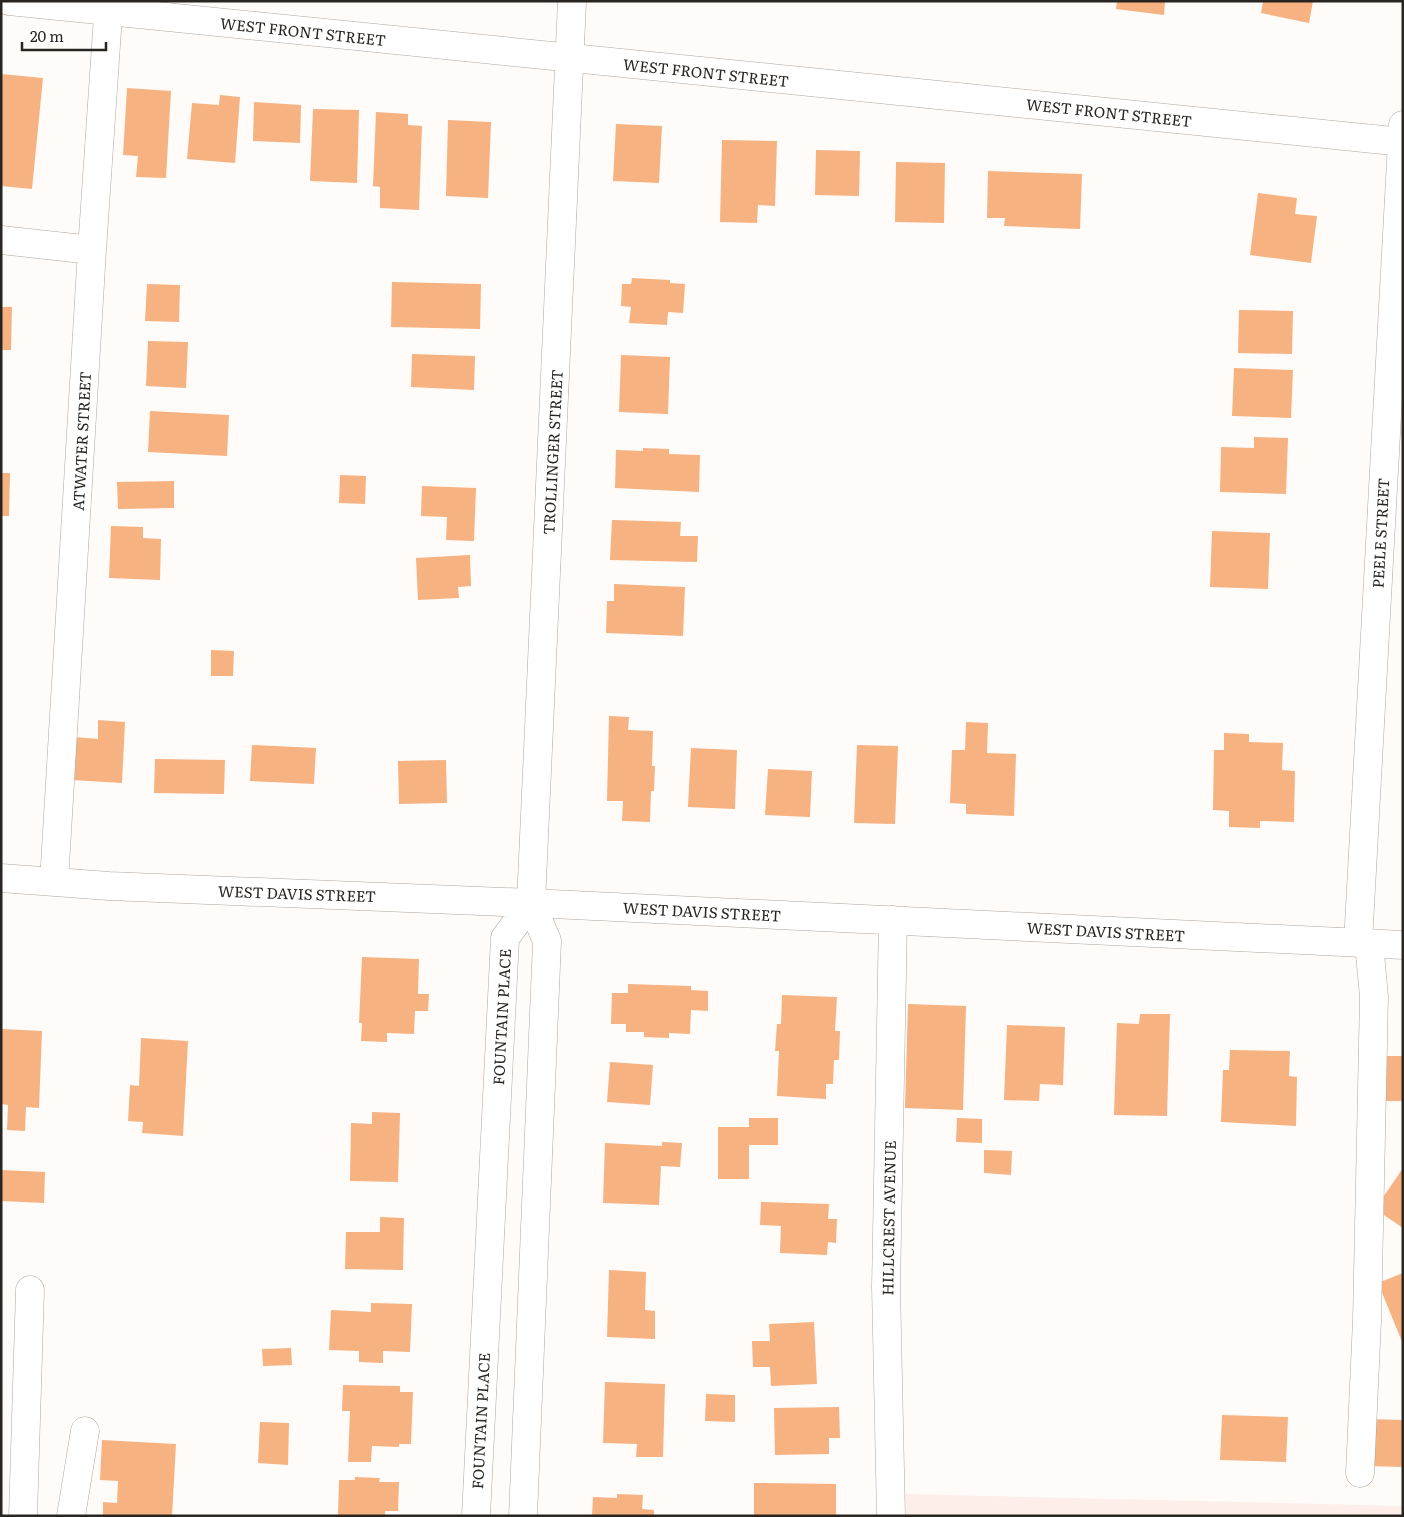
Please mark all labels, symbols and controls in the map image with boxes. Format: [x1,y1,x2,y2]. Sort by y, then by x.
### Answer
street label: WEST FRONT STREET [219,11,387,51]
scale bar [22,20,106,52]
text: 20 m [30,24,64,47]
street label: WEST FRONT STREET [622,52,790,92]
street label: WEST FRONT STREET [1025,92,1193,132]
street label: TROLLINGER STREET [536,369,568,535]
street label: ATWATER STREET [66,371,96,511]
street label: PEELE STREET [1366,477,1394,589]
street label: WEST DAVIS STREET [217,879,377,907]
street label: WEST DAVIS STREET [622,895,782,927]
street label: WEST DAVIS STREET [1026,915,1186,947]
street label: FOUNTAIN PLACE [486,948,516,1086]
street label: HILLCREST AVENUE [875,1140,901,1296]
street label: FOUNTAIN PLACE [465,1352,495,1490]

